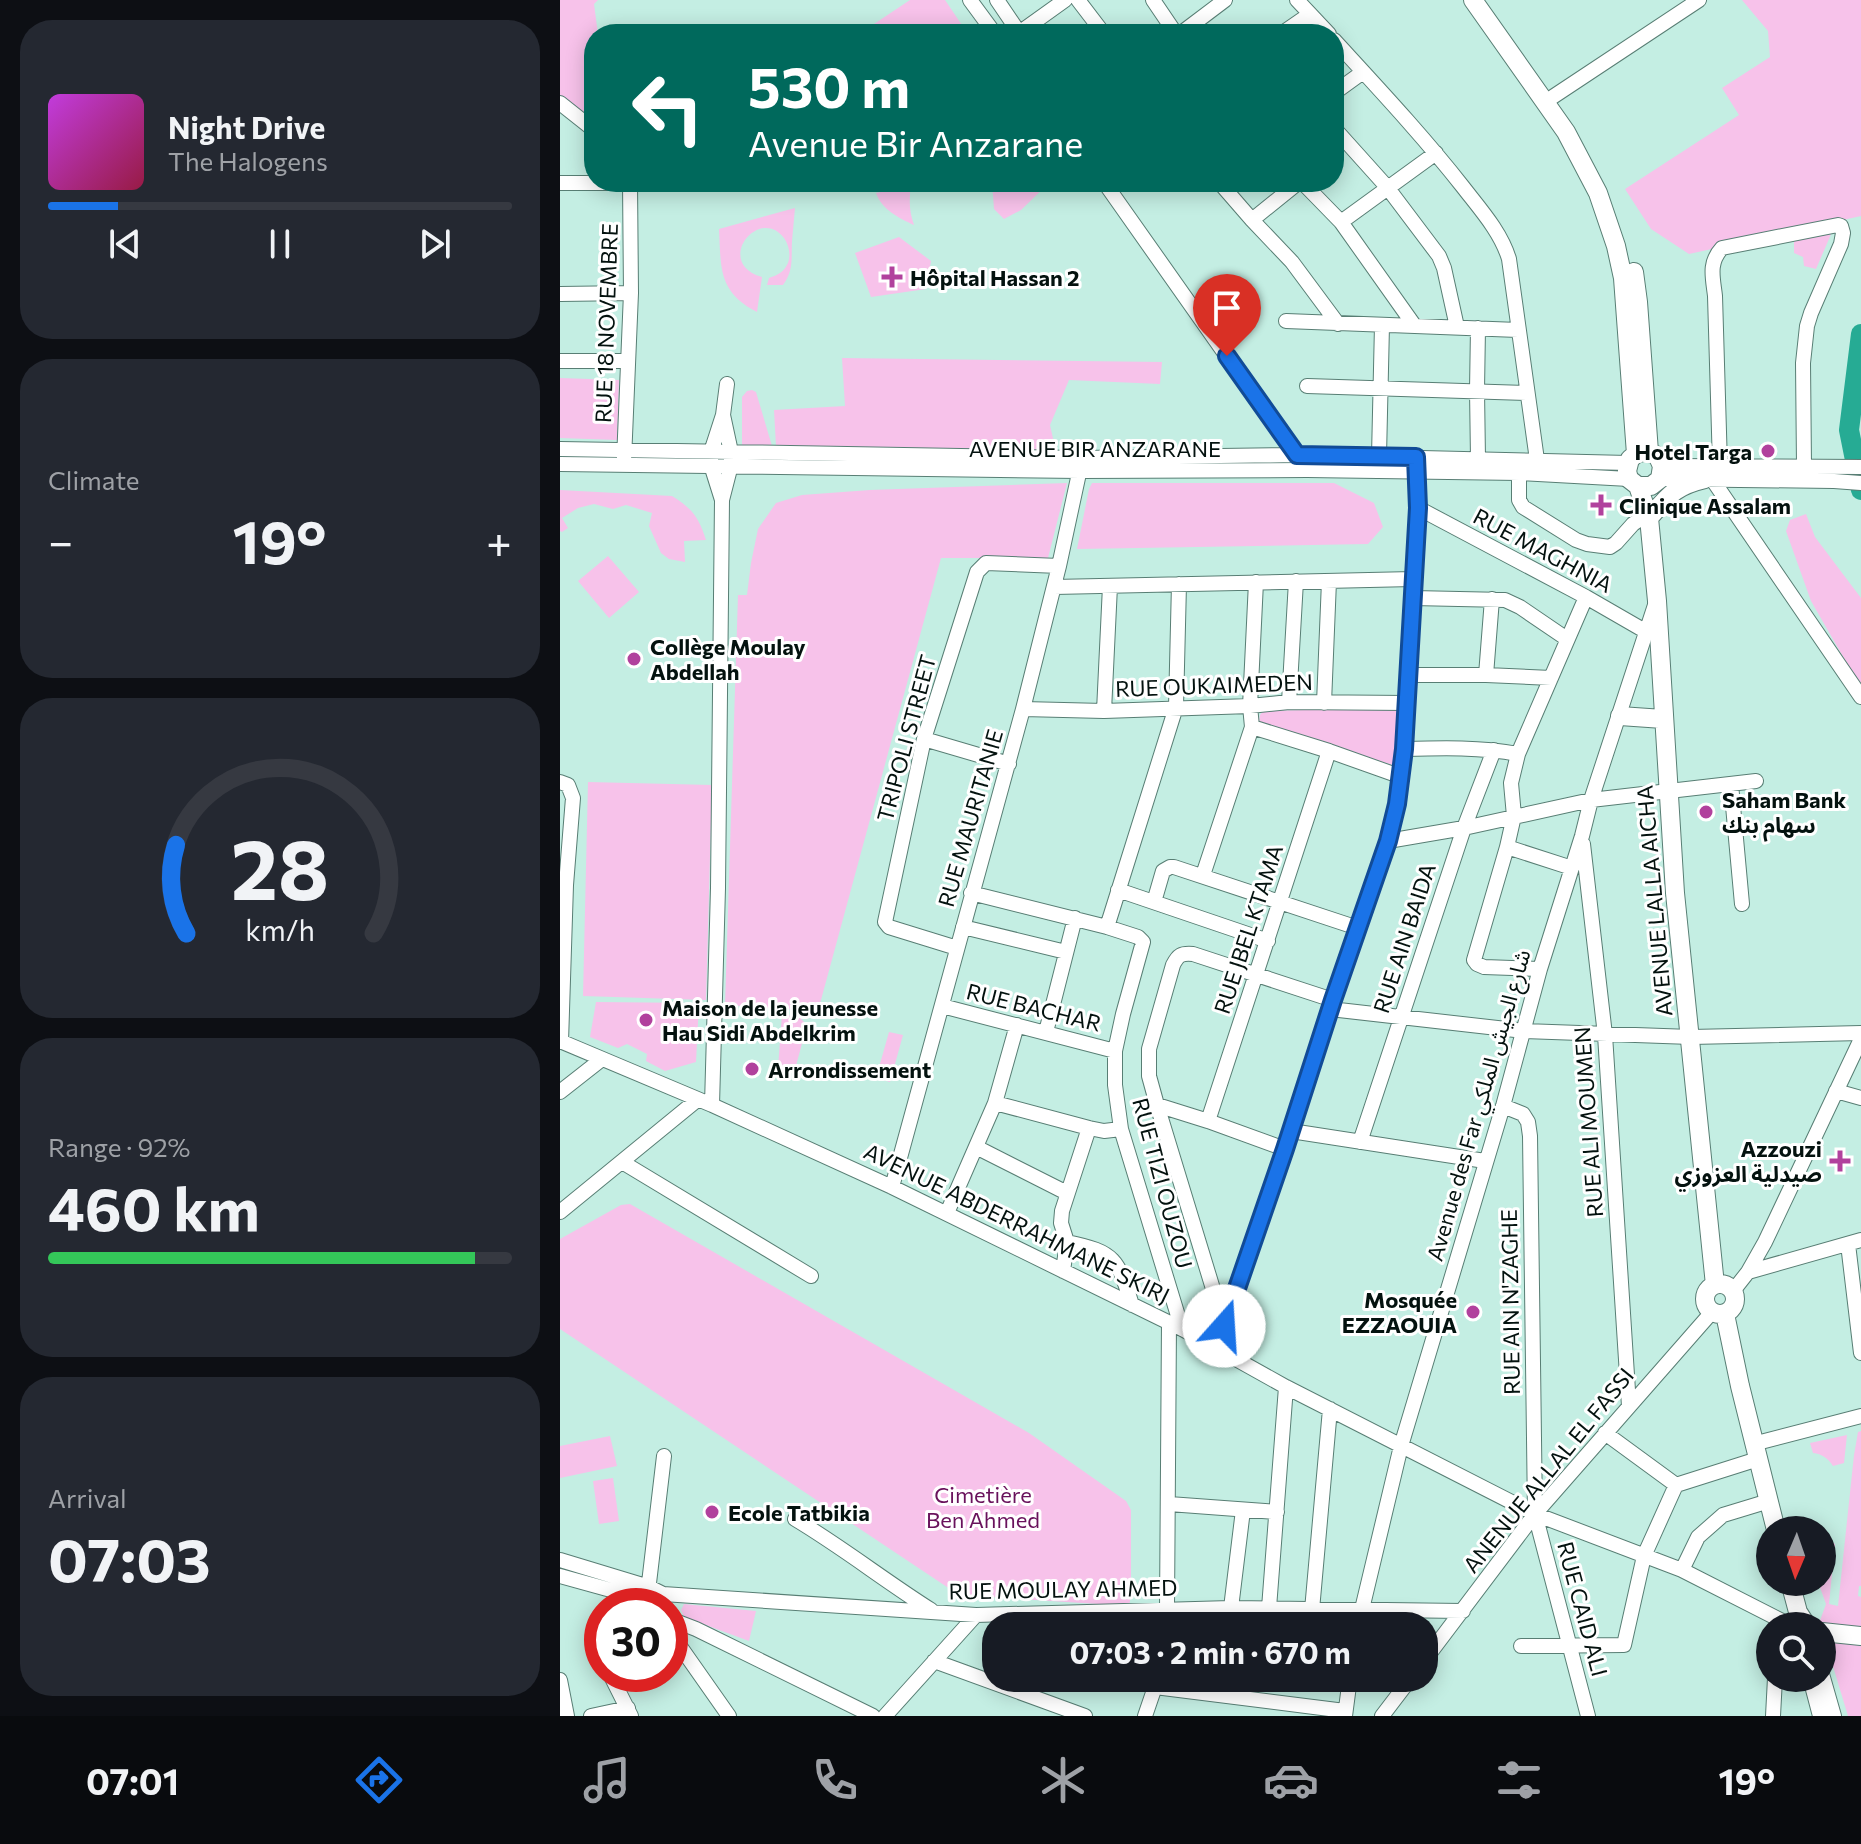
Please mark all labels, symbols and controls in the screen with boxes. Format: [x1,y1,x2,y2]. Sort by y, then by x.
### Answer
text: 530 m [748,51,910,120]
icon: left [616,56,720,160]
text: Night Drive [168,108,325,145]
text: Avenue Bir Anzarane [748,120,1083,164]
text: The Halogens [168,145,328,176]
icon: previous [103,222,147,266]
icon: pause [258,222,302,266]
icon: next [413,222,457,266]
street label: RUE 18 NOVEMBRE [589,223,623,423]
place label: Hôpital Hassan 2 [910,264,1079,291]
marker: Hôpital Hassan 2 [881,266,903,288]
pin [1193,274,1261,356]
icon: arrive [1205,286,1249,330]
street label: AVENUE BIR ANZARANE [969,435,1221,462]
place label: Hotel Targa [1634,438,1752,465]
marker: Hotel Targa [1759,442,1777,460]
text: Climate [48,464,140,495]
place label: Clinique Assalam [1619,492,1791,519]
marker: Clinique Assalam [1590,494,1612,516]
street label: RUE MAGHNIA [1469,502,1617,598]
text: 19° [232,503,327,576]
text: − [48,513,73,567]
text: + [486,513,512,567]
place label: Collège Moulay Abdellah [650,633,806,685]
marker: Collège Moulay Abdellah [625,650,643,668]
street label: TRIPOLI STREET [871,652,941,824]
street label: RUE OUKAIMEDEN [1115,668,1313,702]
street label: RUE MAURITANIE [932,726,1008,910]
street label: AVENUE LALLA AICHA [1630,784,1678,1018]
place label: Saham Bank سهام بنك [1722,786,1846,842]
marker: Saham Bank سهام بنك [1697,803,1715,821]
text: 28 [231,815,329,917]
street label: RUE JBEL KTAMA [1208,841,1288,1017]
street label: RUE AIN BAIDA [1367,860,1441,1016]
text: km/h [245,912,315,947]
street label: Avenue des Far شارع الجيش الملكي [1421,946,1539,1265]
street label: RUE BACHAR [964,977,1104,1037]
place label: Maison de la jeunesse Hau Sidi Abdelkrim [662,994,878,1046]
marker: Maison de la jeunesse Hau Sidi Abdelkrim [637,1011,655,1029]
street label: RUE ALI MOUMEN [1568,1026,1608,1218]
place label: Arrondissement [768,1056,931,1083]
marker: Arrondissement [743,1060,761,1078]
street label: RUE TIZI OUZOU [1127,1095,1199,1271]
text: Range · 92% [48,1131,191,1162]
place label: Azzouzi صيدلية العزوزي [1674,1135,1822,1192]
street label: AVENUE ABDERRAHMANE SKIRJ [860,1137,1174,1309]
marker: Azzouzi صيدلية العزوزي [1829,1150,1851,1172]
text: 460 km [48,1170,260,1243]
street label: RUE AIN N'ZAGHE [1495,1209,1525,1395]
position arrow [1182,1284,1266,1368]
place label: Mosquée EZZAOUIA [1342,1286,1457,1338]
marker: Mosquée EZZAOUIA [1464,1303,1482,1321]
street label: ANENUE ALLAL EL FASSI [1457,1362,1639,1578]
park label: Cimetière Ben Ahmed [926,1481,1040,1533]
text: Arrival [48,1482,127,1513]
place label: Ecole Tatbikia [728,1499,870,1526]
marker: Ecole Tatbikia [703,1503,721,1521]
north arrow [1756,1516,1836,1596]
map controls [1756,1516,1836,1692]
text: 07:03 [48,1521,211,1594]
street label: RUE CAID ALI [1552,1539,1614,1679]
street label: RUE MOULAY AHMED [948,1574,1178,1604]
speed limit sign: 30 [584,1588,688,1692]
button: search [1756,1612,1836,1692]
text: 07:03 · 2 min · 670 m [1069,1633,1351,1670]
icon: directions [351,1752,407,1808]
icon: music [579,1752,635,1808]
icon: phone [807,1752,863,1808]
icon: climate [1035,1752,1091,1808]
icon: car [1263,1752,1319,1808]
icon: filters [1491,1752,1547,1808]
text: 07:01 [86,1758,179,1802]
text: 19° [1719,1758,1775,1802]

